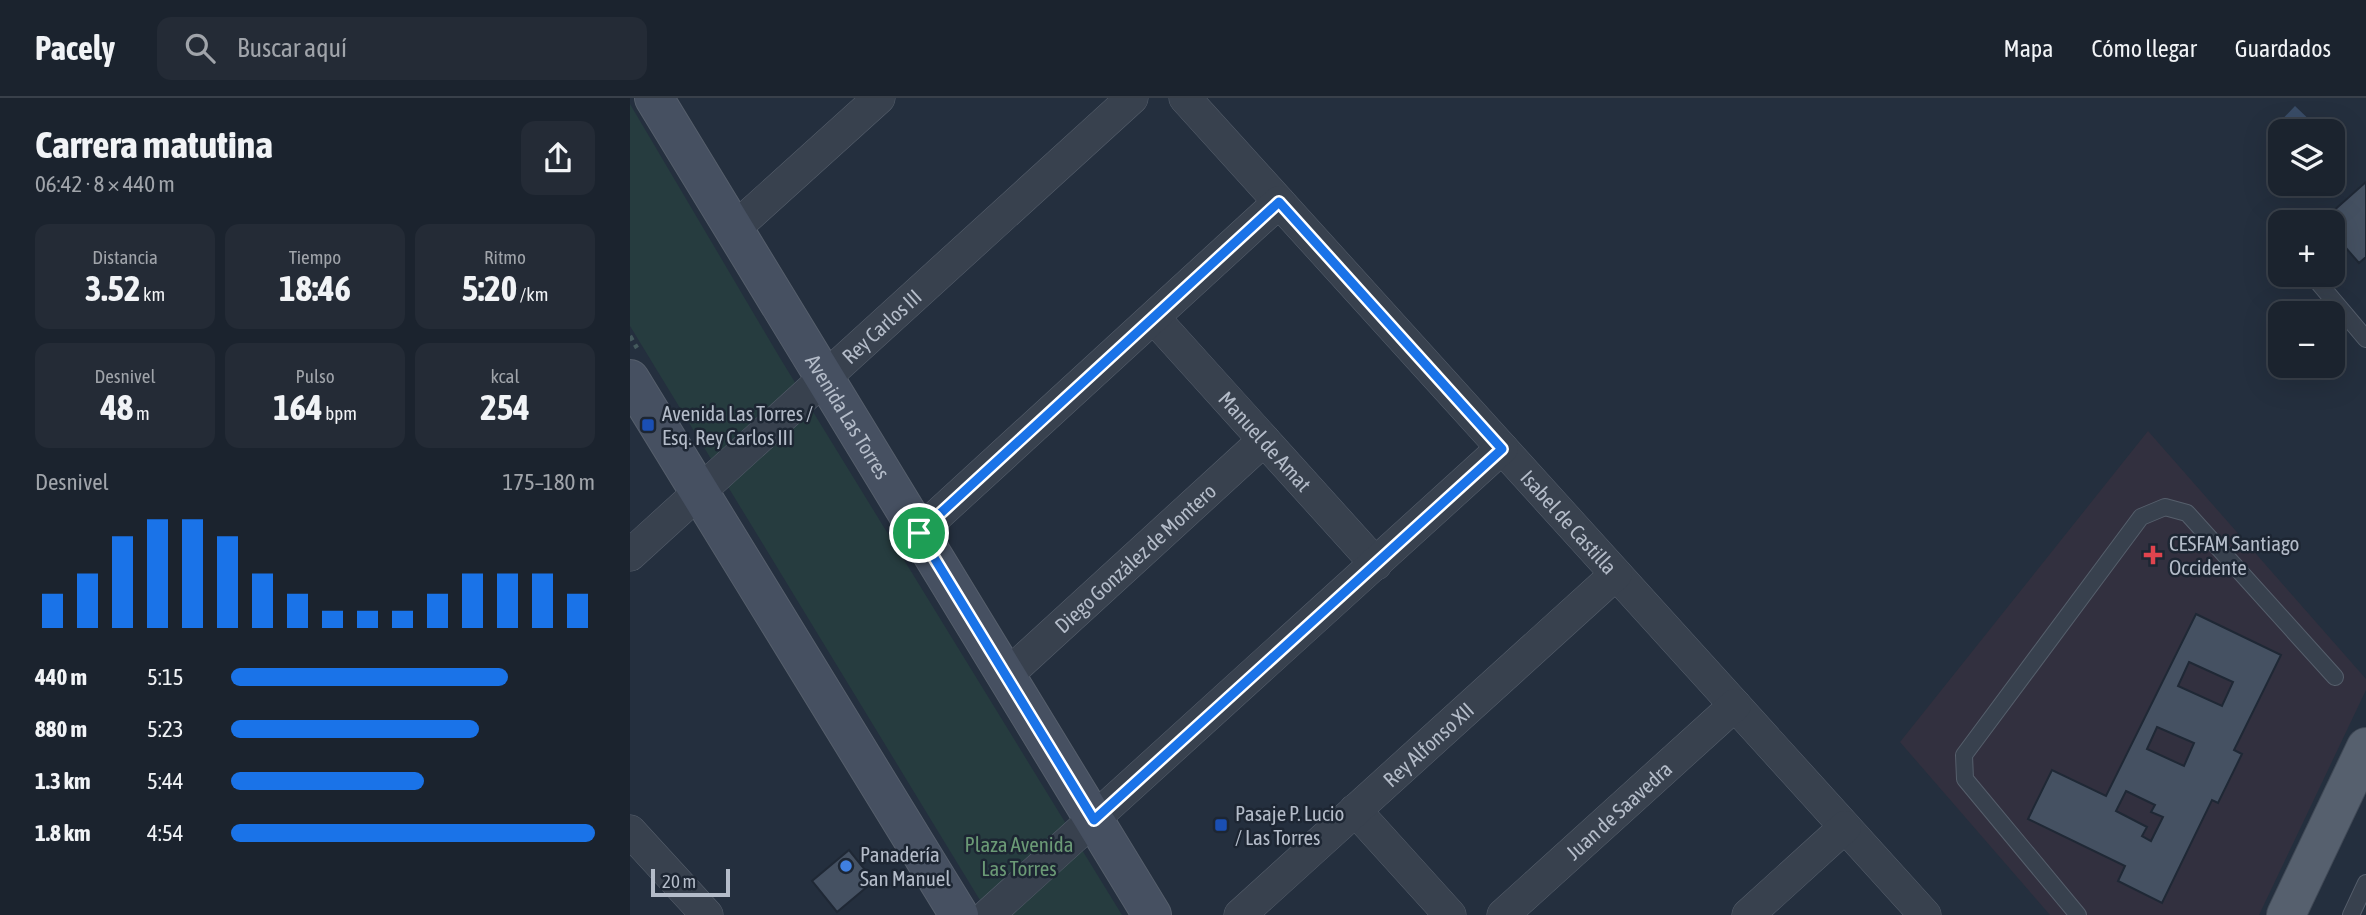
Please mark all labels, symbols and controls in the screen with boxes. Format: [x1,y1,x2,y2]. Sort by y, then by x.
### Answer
search box [157,17,647,80]
text: Pacely [35,29,115,67]
icon: search [181,29,219,67]
text: Buscar aquí [237,33,347,63]
text: Mapa [2004,35,2053,62]
text: Cómo llegar [2091,35,2197,62]
text: Guardados [2235,35,2331,62]
map controls [2268,119,2345,378]
button: layers [2268,119,2345,196]
button: share [521,121,595,195]
text: Carrera matutina [35,123,273,166]
text: 06:42 · 8 × 440 m [35,171,175,197]
button: + [2268,210,2345,287]
text: Distancia [92,246,158,268]
text: Tiempo [289,246,341,268]
text: Ritmo [484,246,526,268]
text: 3.52 [85,268,140,308]
text: 18:46 [279,268,351,308]
text: 5:20 [462,268,517,308]
text: km [140,283,165,305]
text: /km [517,283,548,305]
street label: Rey Carlos III [837,284,926,368]
button: − [2268,301,2345,378]
street label: Avenida Las Torres [801,350,895,483]
text: Desnivel [95,365,155,387]
text: Pulso [295,365,335,387]
text: kcal [491,365,519,387]
street label: Manuel de Amat [1214,386,1316,496]
text: 48 [100,387,133,427]
text: 164 [273,387,323,427]
text: 254 [480,387,530,427]
place label: Avenida Las Torres / Esq. Rey Carlos III [662,401,813,449]
text: m [133,402,150,424]
text: bpm [323,402,357,424]
marker: Avenida Las Torres / Esq. Rey Carlos III [640,417,656,433]
street label: Isabel de Castilla [1516,465,1622,579]
text: Desnivel [35,469,109,495]
text: 175–180 m [502,469,595,495]
street label: Diego González de Montero [1050,478,1221,637]
pin [889,503,949,563]
icon: arrive [900,514,938,552]
place label: CESFAM Santiago Occidente [2169,531,2299,579]
marker: CESFAM Santiago Occidente [2143,545,2163,565]
text: 440 m [35,664,87,690]
text: 5:15 [147,664,184,690]
street label: Rey Alfonso XII [1378,697,1478,791]
text: 880 m [35,716,87,742]
text: 5:23 [147,716,184,742]
street label: Juan de Saavedra [1561,756,1676,864]
text: 1.3 km [35,768,91,794]
text: 5:44 [147,768,184,794]
place label: Pasaje P. Lucio / Las Torres [1235,801,1344,849]
marker: Pasaje P. Lucio / Las Torres [1213,817,1229,833]
text: 1.8 km [35,820,91,846]
text: 4:54 [147,820,184,846]
park label: Plaza Avenida Las Torres [965,832,1073,880]
place label: Panadería San Manuel [860,842,951,890]
marker: Panadería San Manuel [838,858,854,874]
scale bar [651,866,730,898]
text: 20 m [662,870,696,892]

